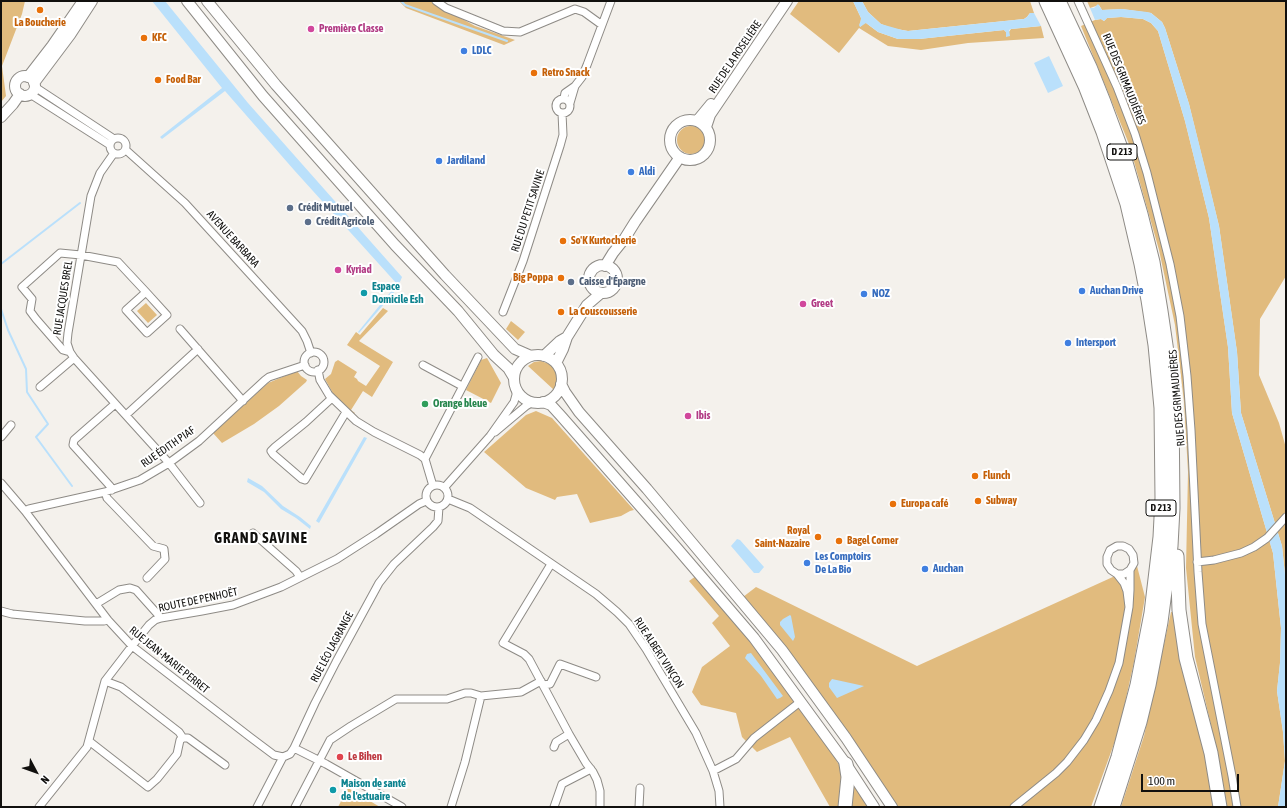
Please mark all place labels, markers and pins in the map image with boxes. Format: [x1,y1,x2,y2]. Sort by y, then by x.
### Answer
marker: La Boucherie [35,5,45,15]
place label: La Boucherie [14,16,66,30]
place label: Première Classe [319,22,384,36]
marker: Première Classe [306,24,316,34]
place label: KFC [152,31,167,45]
marker: KFC [139,33,149,43]
place label: LDLC [472,44,491,58]
marker: LDLC [459,46,469,56]
place label: Retro Snack [542,66,590,80]
marker: Retro Snack [529,68,539,78]
place label: Food Bar [166,73,201,87]
marker: Food Bar [153,75,163,85]
place label: Jardiland [447,154,485,168]
marker: Jardiland [434,156,444,166]
place label: Aldi [639,165,655,179]
marker: Aldi [626,167,636,177]
place label: Crédit Mutuel [298,201,353,215]
marker: Crédit Mutuel [285,203,295,213]
place label: Crédit Agricole [316,215,374,229]
marker: Crédit Agricole [303,217,313,227]
place label: So'K Kurtocherie [571,234,636,248]
marker: So'K Kurtocherie [558,236,568,246]
place label: Kyriad [346,263,372,277]
marker: Kyriad [333,265,343,275]
place label: Big Poppa [513,271,553,285]
marker: Big Poppa [556,273,566,283]
place label: Caisse d'Épargne [579,275,646,289]
marker: Caisse d'Épargne [566,277,576,287]
place label: Espace Domicile Esh [372,280,424,306]
place label: Auchan Drive [1090,284,1143,298]
marker: Auchan Drive [1077,286,1087,296]
place label: NOZ [872,287,890,301]
marker: Espace Domicile Esh [359,288,369,298]
marker: NOZ [859,289,869,299]
place label: Greet [811,297,833,311]
marker: Greet [798,299,808,309]
place label: La Couscousserie [569,305,637,319]
marker: La Couscousserie [556,307,566,317]
place label: Intersport [1076,336,1116,350]
marker: Intersport [1063,338,1073,348]
place label: Orange bleue [433,397,487,411]
marker: Orange bleue [420,399,430,409]
place label: Ibis [696,409,710,423]
marker: Ibis [683,411,693,421]
place label: Flunch [983,469,1010,483]
marker: Flunch [970,471,980,481]
place label: Subway [986,494,1017,508]
marker: Subway [973,496,983,506]
place label: Europa café [901,497,948,511]
marker: Europa café [888,499,898,509]
place label: Royal Saint-Nazaire [755,524,810,550]
marker: Royal Saint-Nazaire [813,532,823,542]
place label: Bagel Corner [847,534,898,548]
marker: Bagel Corner [834,536,844,546]
place label: Les Comptoirs De La Bio [815,550,871,576]
marker: Les Comptoirs De La Bio [802,558,812,568]
place label: Auchan [933,562,964,576]
marker: Auchan [920,564,930,574]
place label: Le Bihen [348,750,382,764]
marker: Le Bihen [335,752,345,762]
place label: Maison de santé de l'estuaire [341,777,406,803]
marker: Maison de santé de l'estuaire [328,785,338,795]

